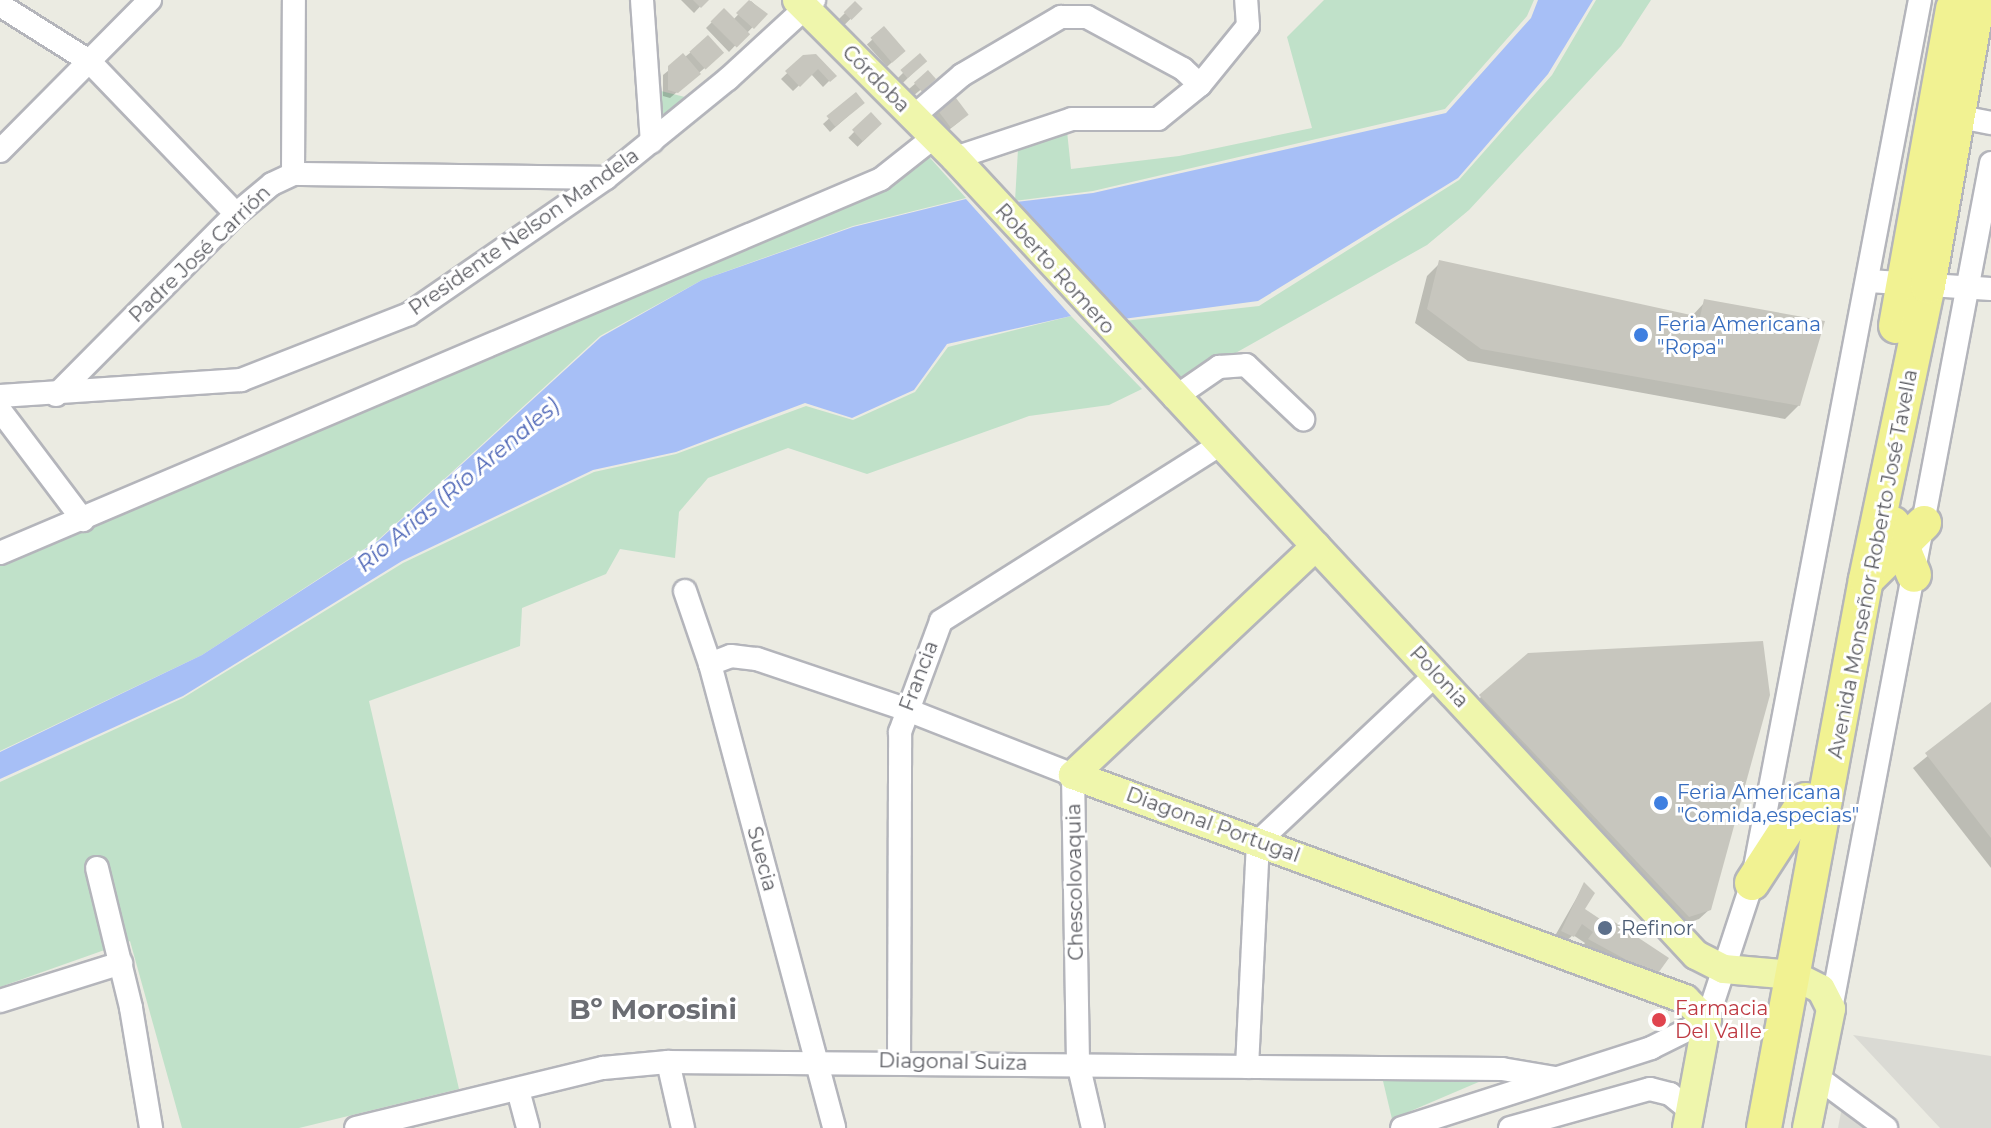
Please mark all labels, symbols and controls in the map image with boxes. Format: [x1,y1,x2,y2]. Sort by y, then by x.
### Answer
street label: Córdoba [837,40,915,118]
street label: Presidente Nelson Mandela [404,143,644,321]
street label: Padre José Carrión [124,180,276,328]
street label: Roberto Romero [990,199,1120,339]
place label: Feria Americana "Ropa" [1657,312,1821,359]
marker: Feria Americana "Ropa" [1632,326,1650,344]
street label: Avenida Monseñor Roberto José Tavella [1823,367,1923,761]
water label: Río Arias (Río Arenales) [351,393,565,577]
street label: Francia [895,637,943,715]
street label: Polonia [1405,641,1473,713]
place label: Feria Americana "Comida,especias" [1677,780,1859,827]
street label: Diagonal Portugal [1123,782,1303,868]
marker: Feria Americana "Comida,especias" [1652,794,1670,812]
street label: Chescolovaquia [1062,803,1088,961]
street label: Suecia [742,824,782,894]
place label: Refinor [1621,916,1694,940]
marker: Refinor [1596,919,1614,937]
district label: Bº Morosini [569,992,737,1026]
place label: Farmacia Del Valle [1675,996,1768,1043]
marker: Farmacia Del Valle [1650,1011,1668,1029]
street label: Diagonal Suiza [878,1049,1028,1075]

